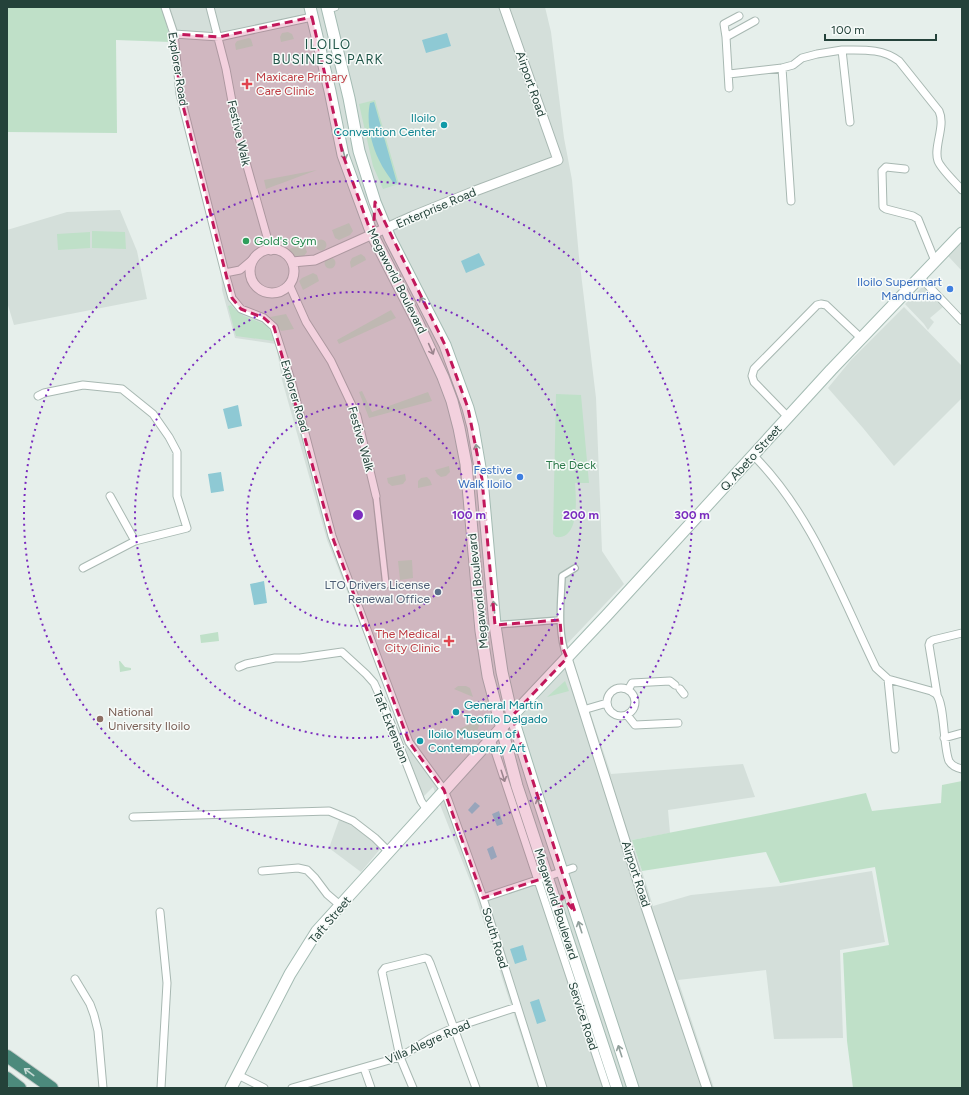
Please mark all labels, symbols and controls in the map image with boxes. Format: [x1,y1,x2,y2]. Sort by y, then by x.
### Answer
scale bar [825,16,936,42]
text: 100 m [831,23,865,37]
street label: Explorer Road [165,31,191,107]
district label: ILOILO BUSINESS PARK [273,37,383,67]
street label: Airport Road [513,49,549,119]
place label: Maxicare Primary Care Clinic [256,70,348,98]
marker: Maxicare Primary Care Clinic [241,78,253,90]
street label: Festive Walk [225,99,253,167]
place label: Iloilo Convention Center [333,111,436,139]
marker: Iloilo Convention Center [439,120,449,130]
one-way arrow [340,147,348,160]
street label: Enterprise Road [394,185,478,231]
street label: Megaworld Boulevard [364,226,430,336]
place label: Gold's Gym [254,234,316,248]
marker: Gold's Gym [241,236,251,246]
place label: Iloilo Supermart Mandurriao [857,275,942,303]
marker: Iloilo Supermart Mandurriao [945,284,955,294]
one-way arrow [419,296,426,308]
one-way arrow [428,343,435,355]
street label: Explorer Road [278,358,312,434]
street label: Festive Walk [345,405,377,473]
street label: Q. Abeto Street [718,422,785,494]
one-way arrow [473,444,481,457]
park label: The Deck [546,458,596,472]
place label: Festive Walk Iloilo [458,463,512,491]
marker: Festive Walk Iloilo [515,472,525,482]
centre of rings [351,508,365,522]
text: 100 m [452,508,486,522]
text: 200 m [563,508,599,522]
text: 300 m [674,508,710,522]
street label: Megaworld Boulevard [465,533,491,649]
place label: LTO Drivers License Renewal Office [324,578,430,606]
marker: LTO Drivers License Renewal Office [433,587,443,597]
one-way arrow [490,601,497,614]
place label: The Medical City Clinic [375,627,441,655]
marker: The Medical City Clinic [443,635,455,647]
street label: Taft Extension [370,689,412,765]
place label: General Martín Teofilo Delgado [464,698,548,726]
place label: National University Iloilo [108,705,190,733]
marker: General Martín Teofilo Delgado [451,707,461,717]
marker: National University Iloilo [95,714,105,724]
place label: Iloilo Museum of Contemporary Art [428,727,526,755]
marker: Iloilo Museum of Contemporary Art [415,736,425,746]
one-way arrow [500,770,507,783]
one-way arrow [535,798,543,810]
street label: Airport Road [619,839,653,909]
street label: Megaworld Boulevard [531,847,581,961]
street label: Taft Street [306,893,354,947]
street label: South Road [479,906,511,970]
one-way arrow [576,921,583,934]
street label: Service Road [565,980,601,1052]
street label: Villa Alegre Road [384,1017,472,1067]
one-way arrow [616,1045,623,1058]
one-way arrow [24,1068,35,1077]

